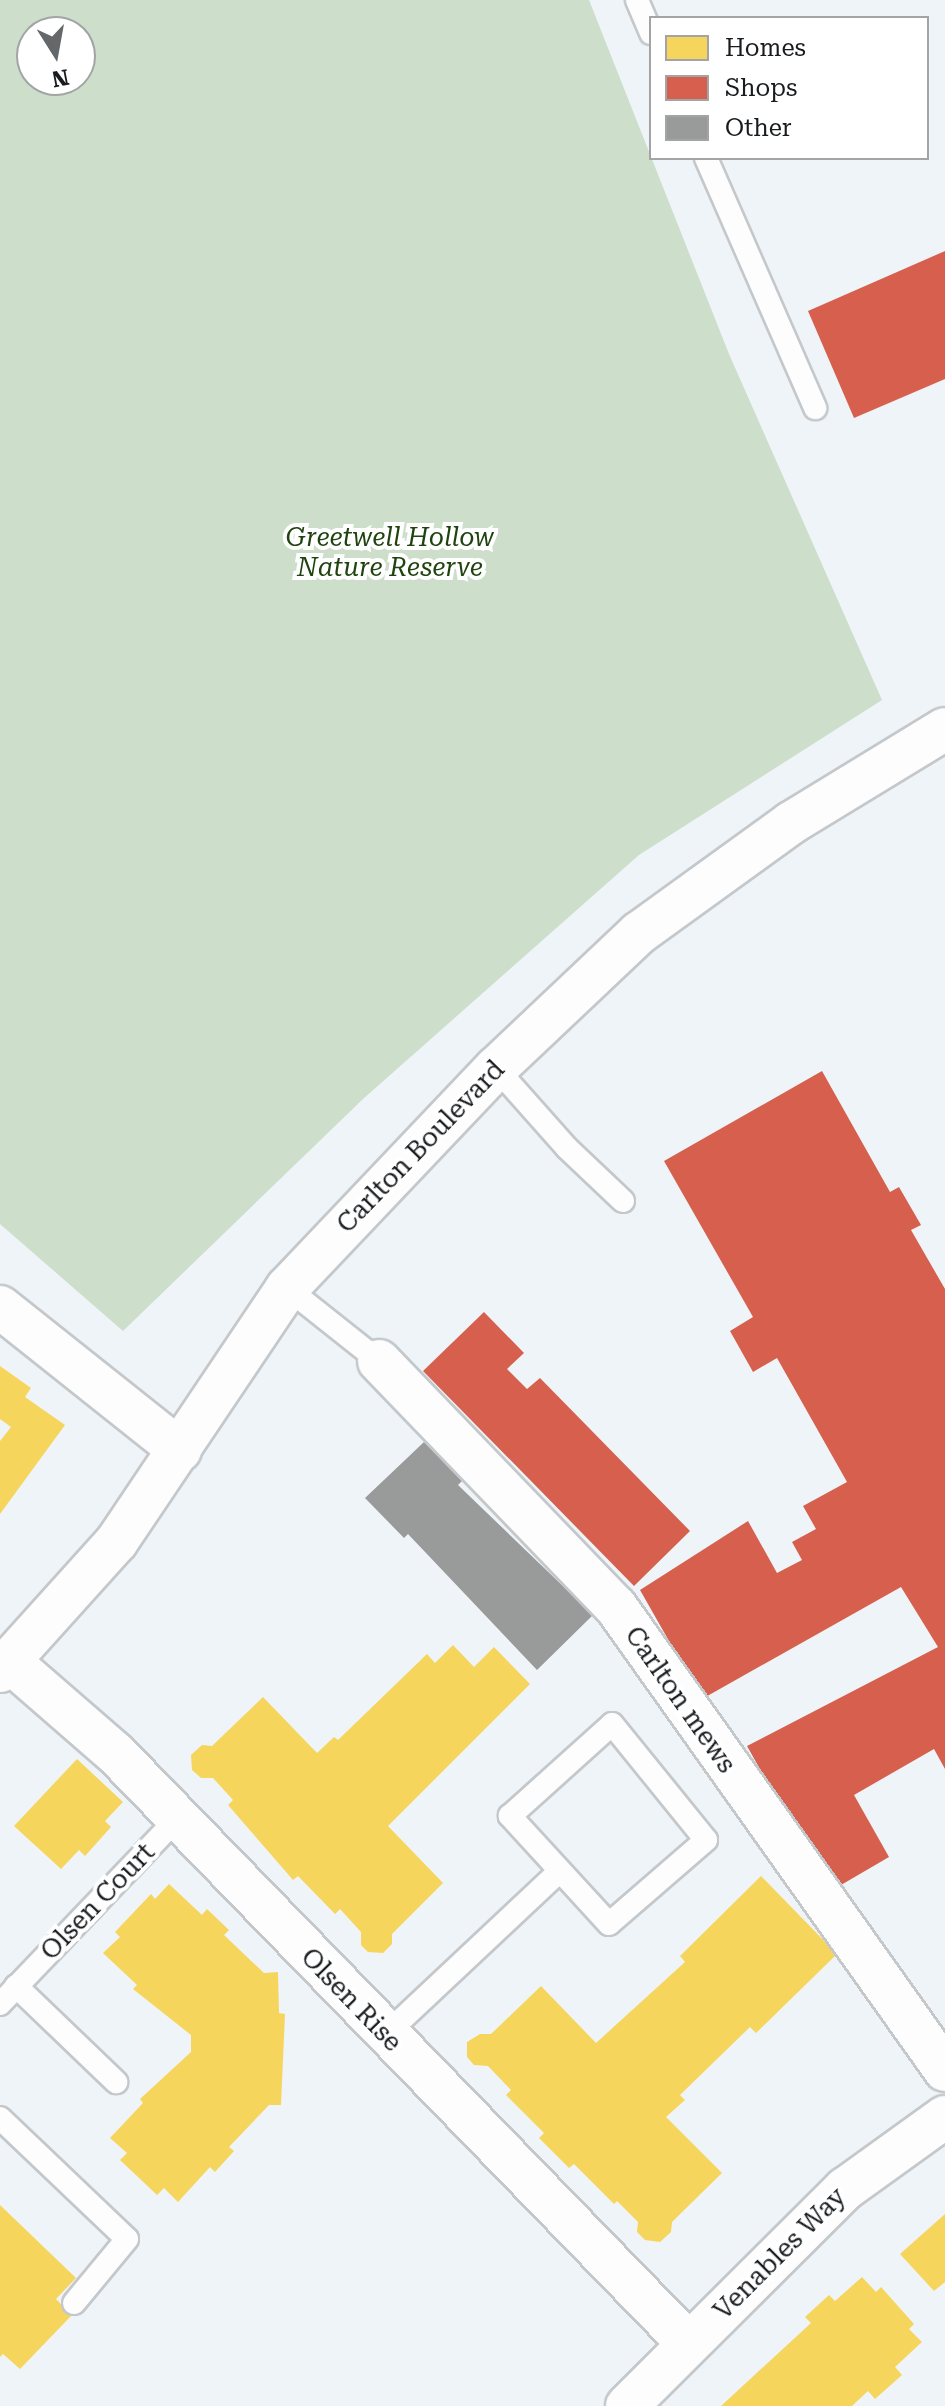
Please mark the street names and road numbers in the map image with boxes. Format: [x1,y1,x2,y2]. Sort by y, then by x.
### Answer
street label: Carlton Boulevard [331,1054,511,1240]
street label: Carlton mews [618,1621,742,1779]
street label: Olsen Court [35,1837,161,1967]
street label: Olsen Rise [294,1942,408,2058]
street label: Venables Way [707,2181,853,2327]

